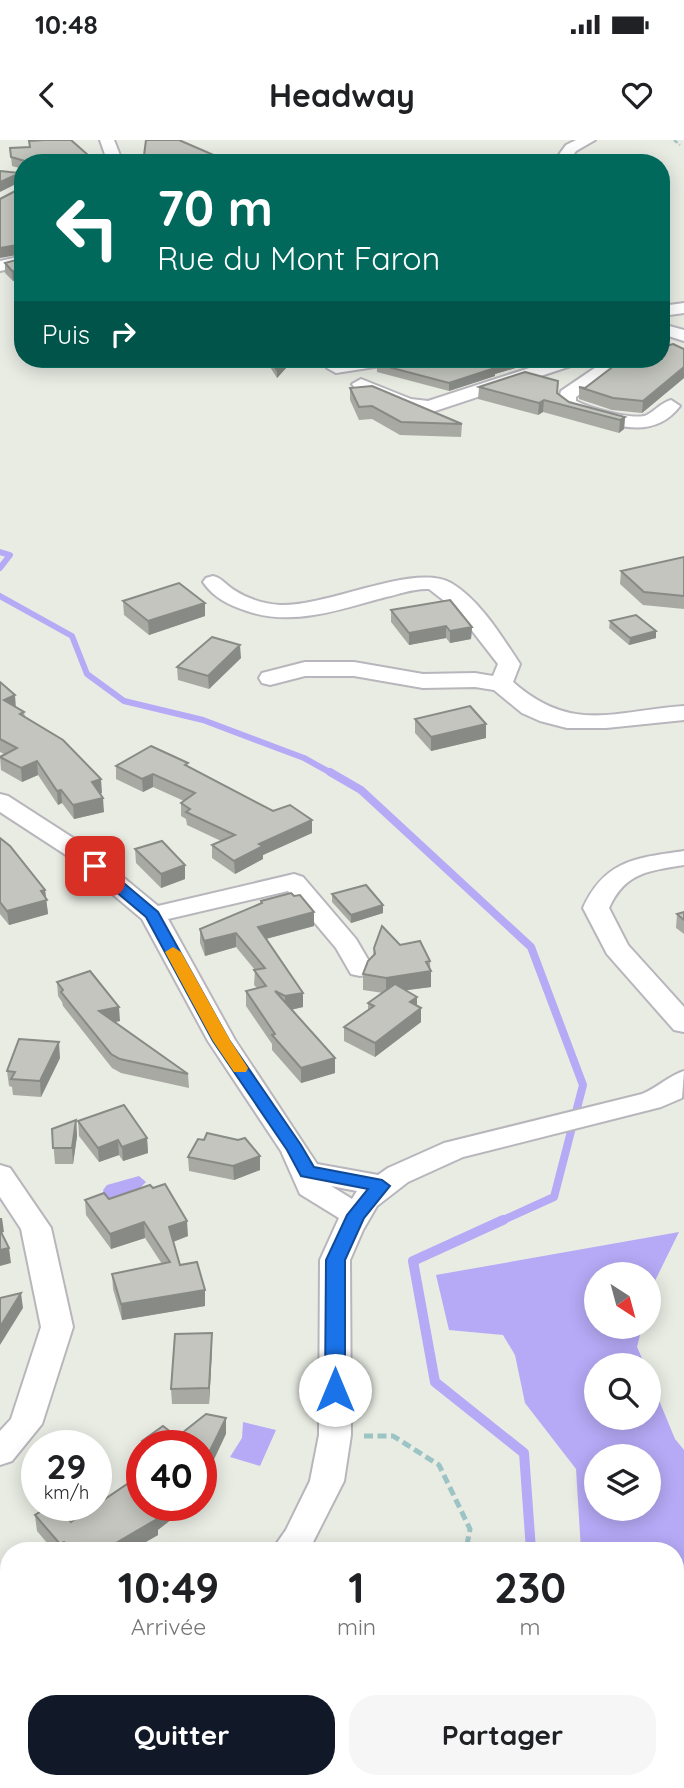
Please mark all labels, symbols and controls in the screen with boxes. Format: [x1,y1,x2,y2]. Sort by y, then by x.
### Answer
text: 10:48 [35,8,98,41]
text: Headway [269,75,415,115]
icon: back [28,76,66,114]
icon: heart [618,76,656,114]
text: 70 m [157,177,273,238]
icon: left [42,182,133,273]
text: Rue du Mont Faron [157,238,440,278]
icon: right [104,315,142,353]
text: Puis [42,318,90,351]
pin [65,836,125,896]
icon: arrive [76,847,114,885]
north arrow [584,1262,662,1339]
map controls [584,1262,661,1521]
position arrow [298,1353,372,1427]
button: search [584,1353,661,1430]
speed limit sign: 40 [126,1430,217,1521]
text: 29 [47,1444,86,1488]
button: layers [584,1444,661,1521]
text: km/h [44,1481,89,1504]
text: 10:49 [118,1561,219,1614]
text: 1 [348,1561,365,1614]
text: 230 [494,1561,566,1614]
text: Arrivée [131,1612,206,1641]
text: min [337,1612,376,1641]
text: m [520,1612,541,1641]
button: Quitter [28,1695,335,1775]
button: Partager [349,1695,656,1775]

